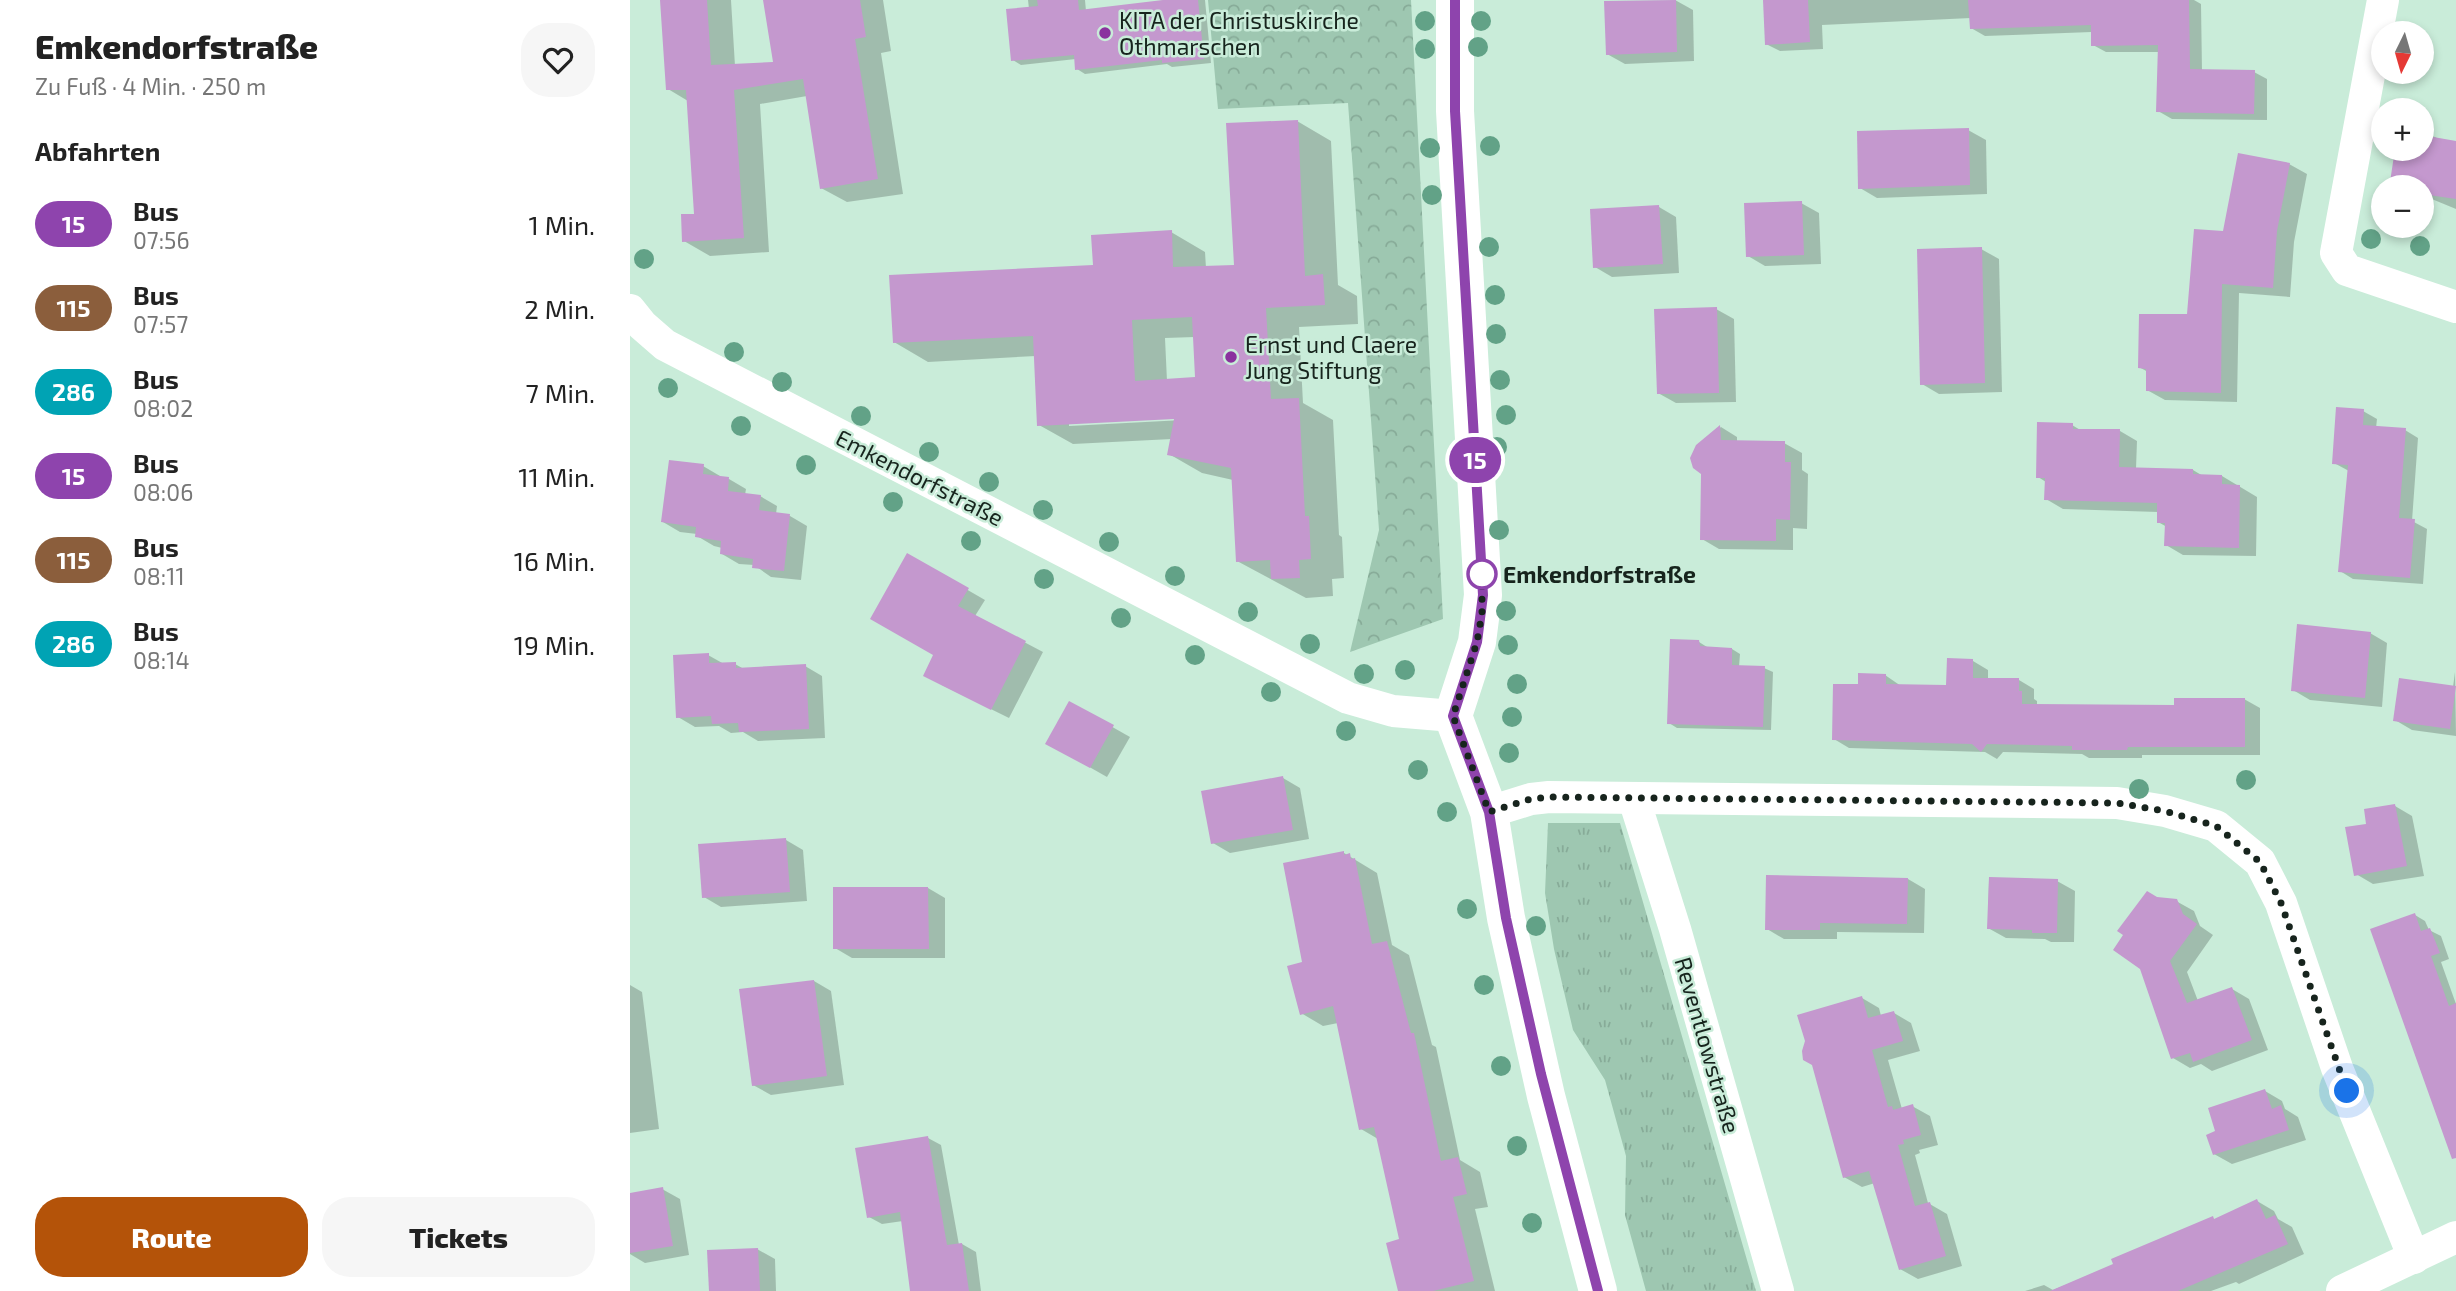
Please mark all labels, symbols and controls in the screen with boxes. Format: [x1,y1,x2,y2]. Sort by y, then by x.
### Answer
place label: KITA der Christuskirche Othmarschen [1119,6,1359,60]
north arrow [2371,21,2434,84]
map controls [2371,21,2434,238]
button: heart [521,23,595,97]
marker: KITA der Christuskirche Othmarschen [1097,25,1113,41]
text: Emkendorfstraße [35,26,318,66]
text: Zu Fuß · 4 Min. · 250 m [35,72,266,100]
button: + [2371,98,2434,161]
text: Abfahrten [35,135,160,166]
button: − [2371,175,2434,238]
text: Bus [133,195,179,226]
text: 15 [62,209,85,238]
text: 1 Min. [529,209,595,240]
text: 07:56 [133,226,190,254]
text: Bus [133,279,179,310]
text: 115 [57,293,90,322]
text: 2 Min. [524,293,595,324]
text: 07:57 [133,310,188,338]
place label: Ernst und Claere Jung Stiftung [1245,330,1417,384]
marker: Ernst und Claere Jung Stiftung [1223,349,1239,365]
text: Bus [133,363,179,394]
text: 286 [52,377,95,406]
text: 7 Min. [526,377,595,408]
text: 08:02 [133,394,193,422]
street label: Emkendorfstraße [831,423,1009,531]
line badge: 15 [1444,437,1506,483]
text: 15 [1463,445,1487,474]
text: Bus [133,447,179,478]
text: 15 [62,461,85,490]
text: 11 Min. [518,461,595,492]
text: 08:06 [133,478,193,506]
text: Bus [133,531,179,562]
text: 115 [57,545,90,574]
text: 16 Min. [514,545,595,576]
marker: Emkendorfstraße [1467,559,1497,589]
place label: Emkendorfstraße [1503,560,1696,588]
text: 08:11 [133,562,185,590]
text: Bus [133,615,179,646]
text: 286 [52,629,95,658]
text: 19 Min. [514,629,595,660]
text: 08:14 [133,646,190,674]
street label: Reventlowstraße [1669,954,1747,1136]
your location [2329,1073,2364,1108]
button: Route [35,1197,308,1277]
button: Tickets [322,1197,595,1277]

